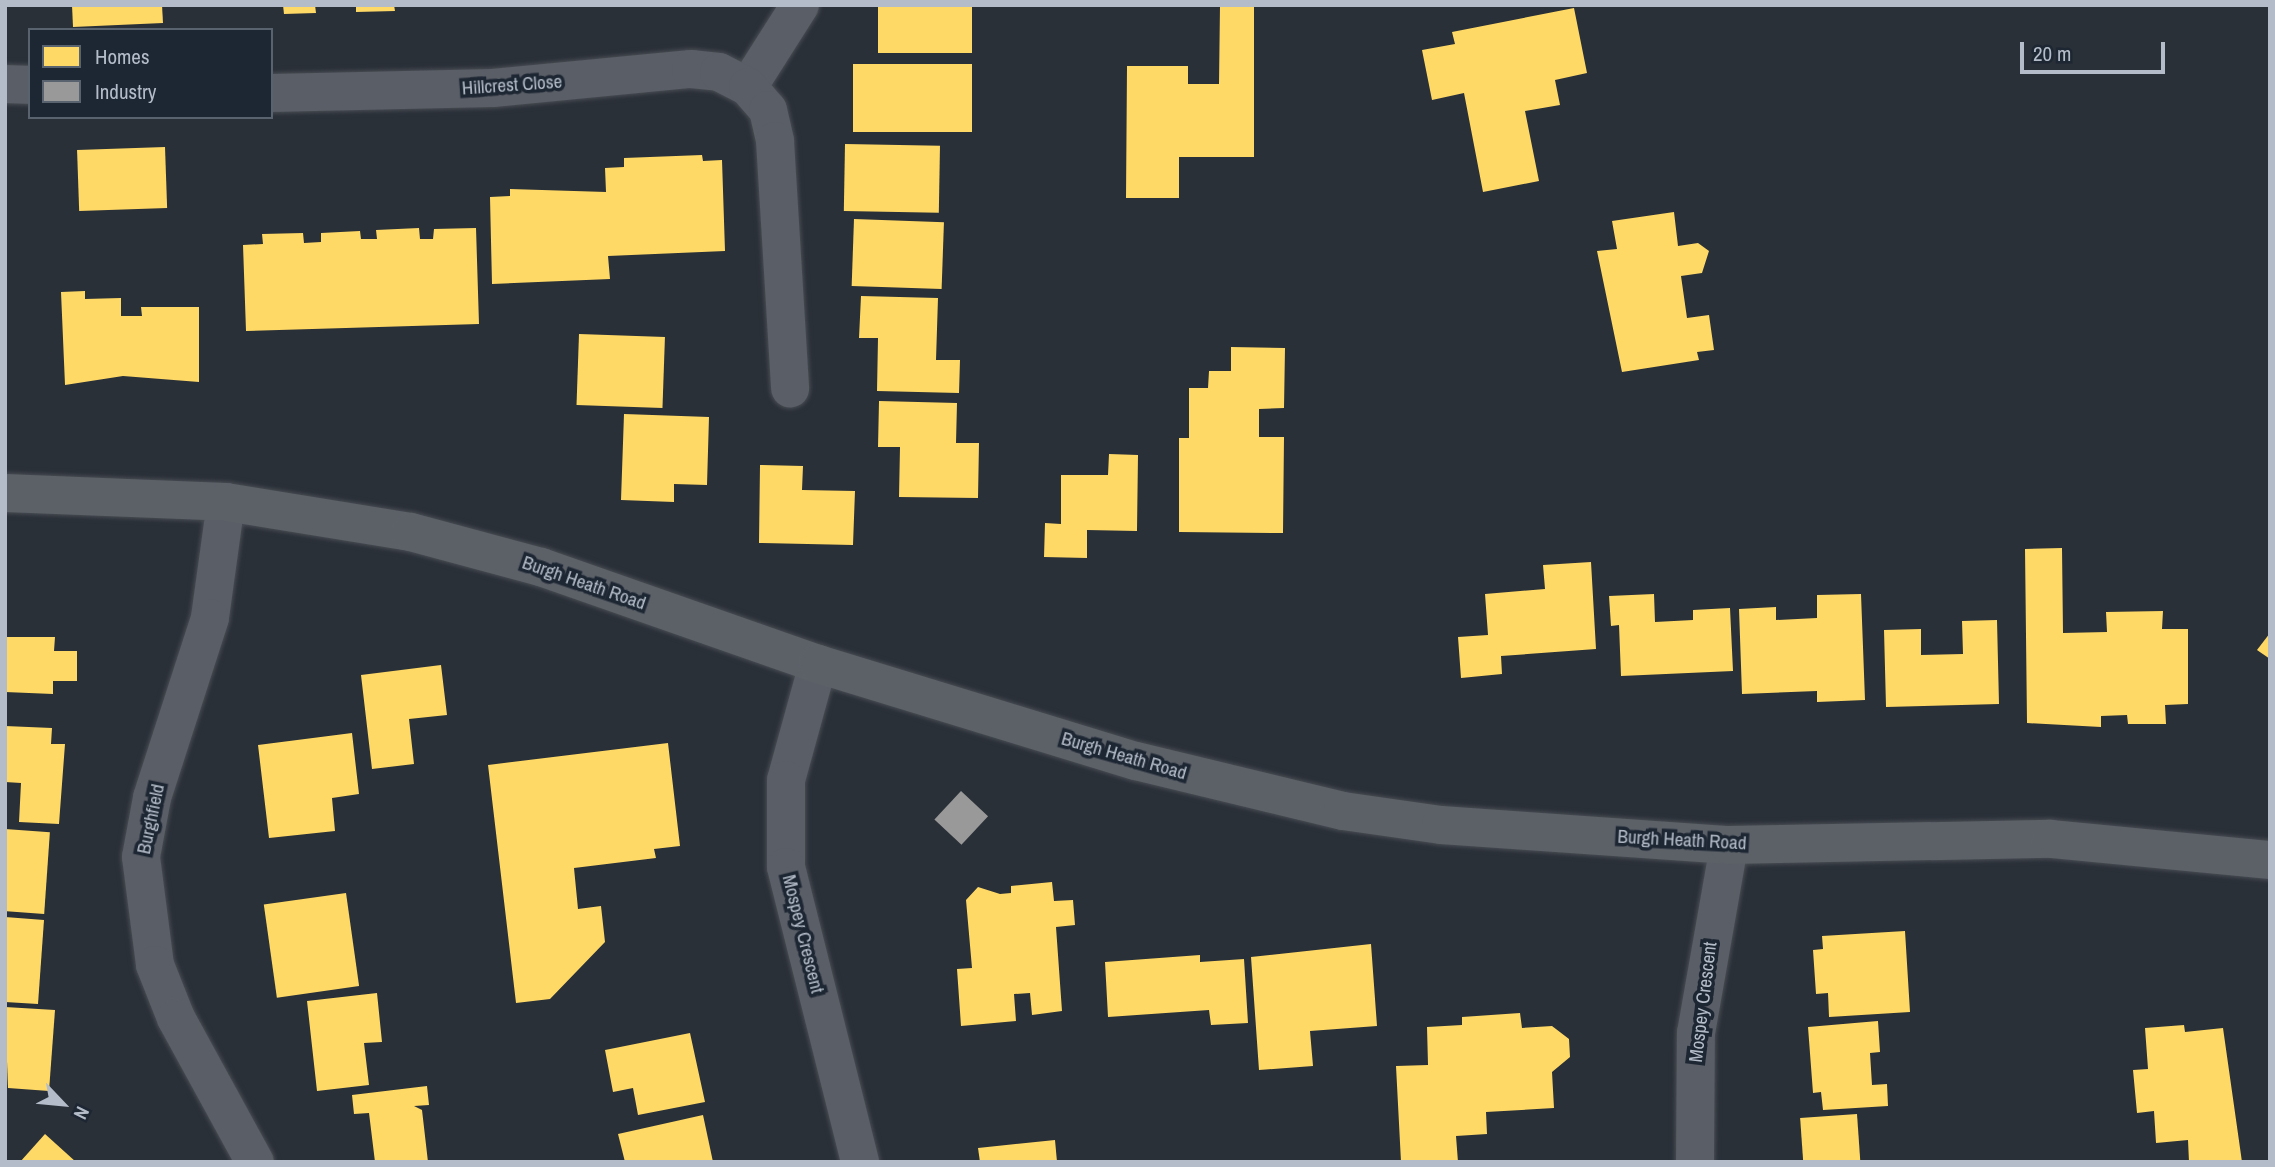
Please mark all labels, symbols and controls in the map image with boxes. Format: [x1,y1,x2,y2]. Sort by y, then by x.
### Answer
legend [28,28,273,119]
scale bar [2023,28,2168,72]
text: 20 m [2033,39,2071,68]
text: Homes [95,42,150,71]
street label: Hillcrest Close [461,70,563,100]
text: Industry [95,77,156,106]
street label: Burgh Heath Road [519,551,649,615]
street label: Burgh Heath Road [1059,727,1189,785]
street label: Burghfield [132,782,170,856]
street label: Burgh Heath Road [1617,825,1747,855]
street label: Mospey Crescent [777,872,829,996]
street label: Mospey Crescent [1684,940,1722,1064]
north arrow [28,1069,98,1139]
text: N [68,1102,96,1124]

